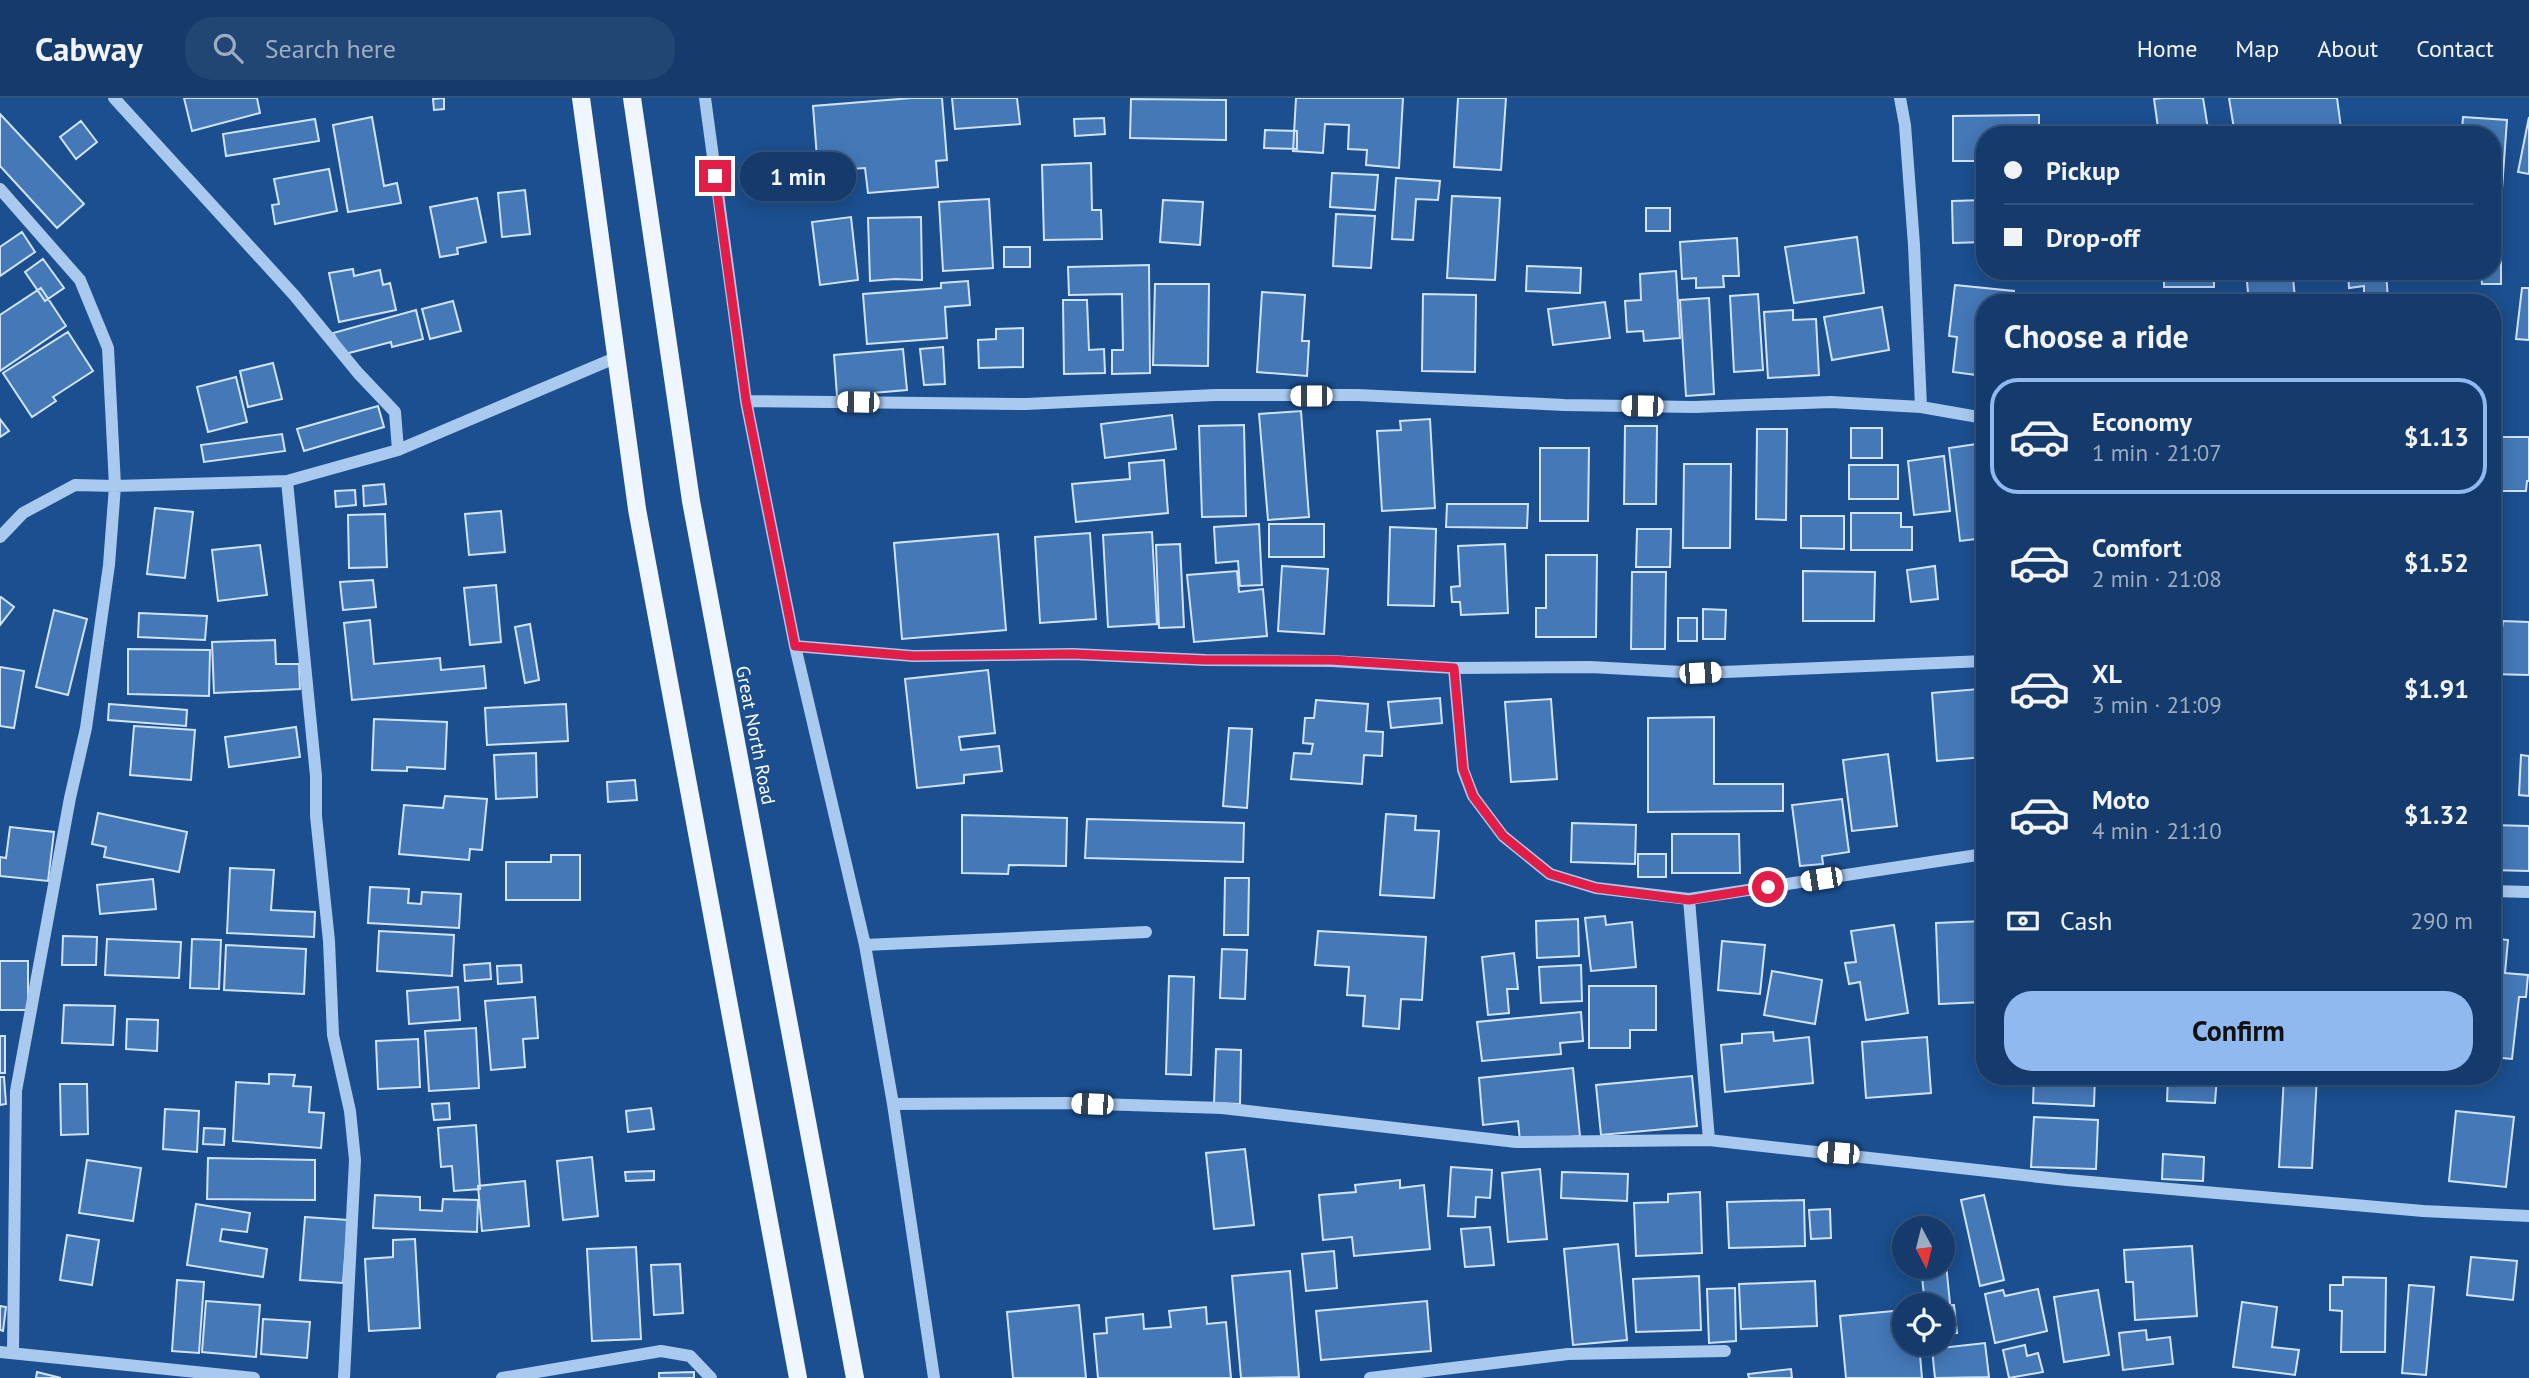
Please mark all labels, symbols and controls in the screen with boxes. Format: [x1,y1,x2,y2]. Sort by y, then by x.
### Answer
search box [185,17,675,80]
text: Cabway [35,27,143,70]
icon: search [209,29,247,67]
text: Search here [265,32,396,65]
text: Home [2137,33,2197,64]
text: Map [2235,33,2279,64]
text: About [2317,33,2378,64]
text: Contact [2416,33,2494,64]
callout: 1 min [740,152,855,200]
text: Pickup [2046,154,2120,187]
route end [699,160,731,192]
text: 1 min [770,162,826,191]
text: Drop-off [2046,221,2140,254]
text: Choose a ride [2004,315,2189,357]
car [1291,386,1333,407]
car [837,391,880,413]
car [1621,395,1664,417]
icon: car [2008,405,2071,468]
text: Economy [2092,405,2192,438]
text: $1.13 [2404,420,2469,453]
text: 1 min · 21:07 [2092,438,2222,467]
icon: car [2008,531,2071,594]
text: Comfort [2092,531,2182,564]
text: $1.52 [2404,546,2469,579]
text: 2 min · 21:08 [2092,564,2222,593]
icon: car [2008,657,2071,720]
text: XL [2092,657,2122,690]
car [1679,661,1722,685]
street label: Great North Road [731,664,781,806]
text: $1.91 [2404,672,2469,705]
text: 3 min · 21:09 [2092,690,2222,719]
icon: car [2008,783,2071,846]
text: Moto [2092,783,2150,816]
text: $1.32 [2404,798,2469,831]
text: 4 min · 21:10 [2092,816,2222,845]
car [1799,865,1844,893]
route start [1752,871,1784,903]
icon: cash [2004,902,2042,940]
text: Cash [2060,904,2112,937]
text: 290 m [2411,906,2473,935]
button: Confirm [2004,991,2473,1071]
car [1071,1093,1114,1115]
car [1817,1141,1860,1165]
north arrow [1892,1216,1955,1279]
map controls [1892,1216,1955,1356]
button: locate [1892,1293,1955,1356]

